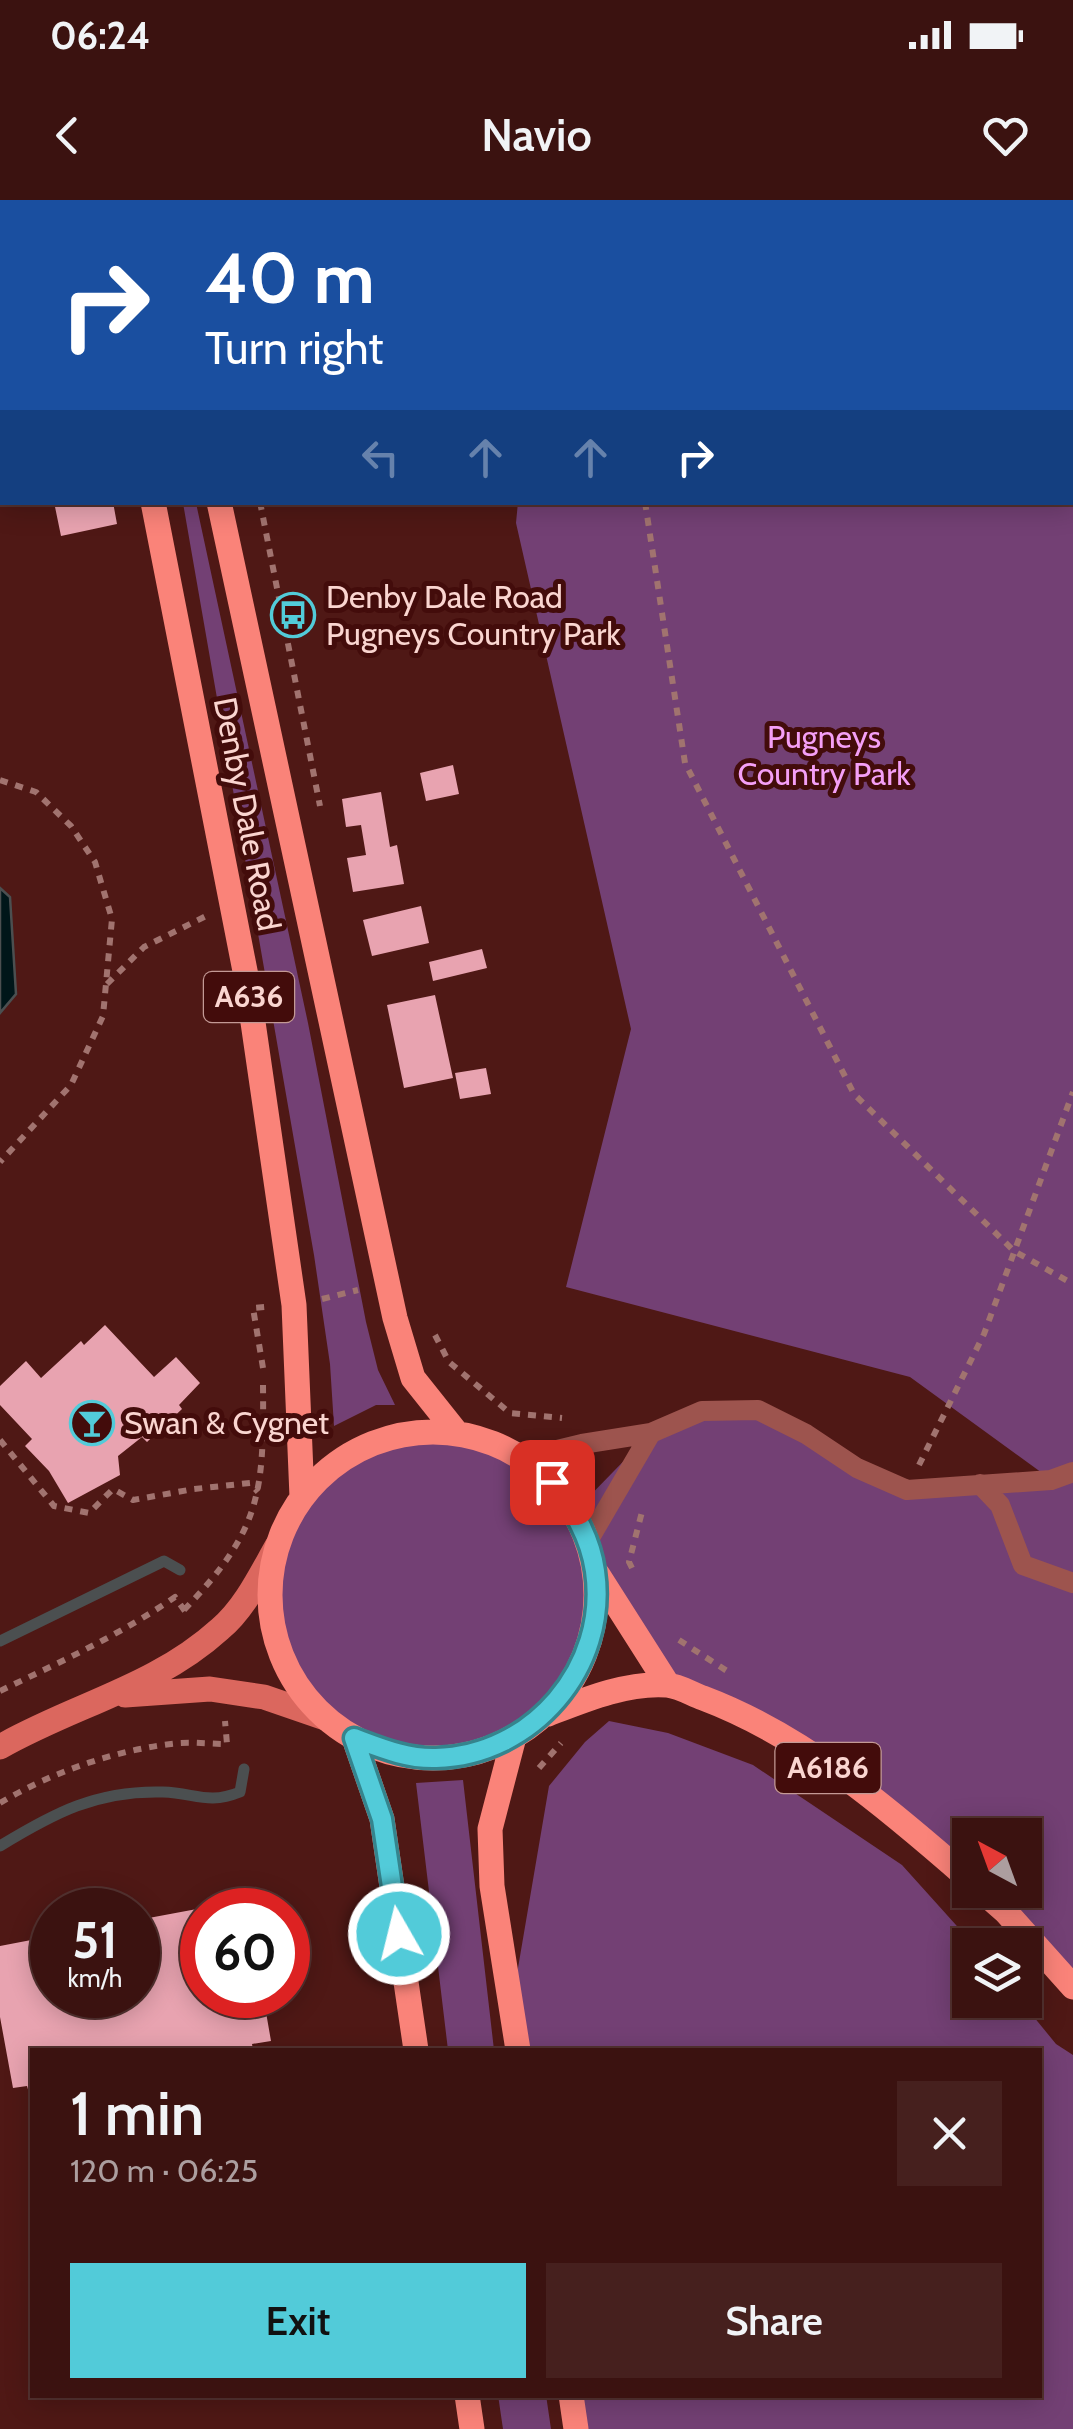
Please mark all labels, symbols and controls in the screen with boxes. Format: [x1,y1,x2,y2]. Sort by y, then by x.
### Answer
text: 06:24 [50,12,150,59]
icon: back [40,108,95,163]
text: Navio [481,108,592,162]
icon: heart [978,108,1033,163]
text: 40 m [205,235,374,321]
icon: right [40,240,170,370]
text: Turn right [205,321,384,375]
icon: left [353,430,408,485]
icon: ahead [458,430,513,485]
icon: ahead [563,430,618,485]
icon: right [668,430,723,485]
place label: Denby Dale Road Pugneys Country Park [326,577,621,653]
bus stop icon: Denby Dale Road Pugneys Country Park [270,592,316,638]
street label: Denby Dale Road [206,694,289,934]
park label: Pugneys Country Park [737,717,911,793]
road number: A636 [204,972,294,1022]
bar icon: Swan & Cygnet [69,1400,115,1446]
place label: Swan & Cygnet [124,1403,329,1442]
pin [510,1440,595,1525]
icon: arrive [525,1455,580,1510]
road number: A6186 [776,1743,880,1793]
north arrow [952,1818,1042,1908]
map controls [952,1818,1042,2018]
position arrow [347,1882,451,1986]
speed limit sign: 60 [180,1888,310,2018]
text: 51 [72,1910,118,1971]
button: layers [952,1928,1042,2018]
text: km/h [68,1963,122,1993]
text: 1 min [70,2077,204,2150]
button: close [897,2081,1002,2186]
text: 120 m · 06:25 [70,2151,258,2190]
button: Exit [70,2263,526,2378]
button: Share [546,2263,1002,2378]

